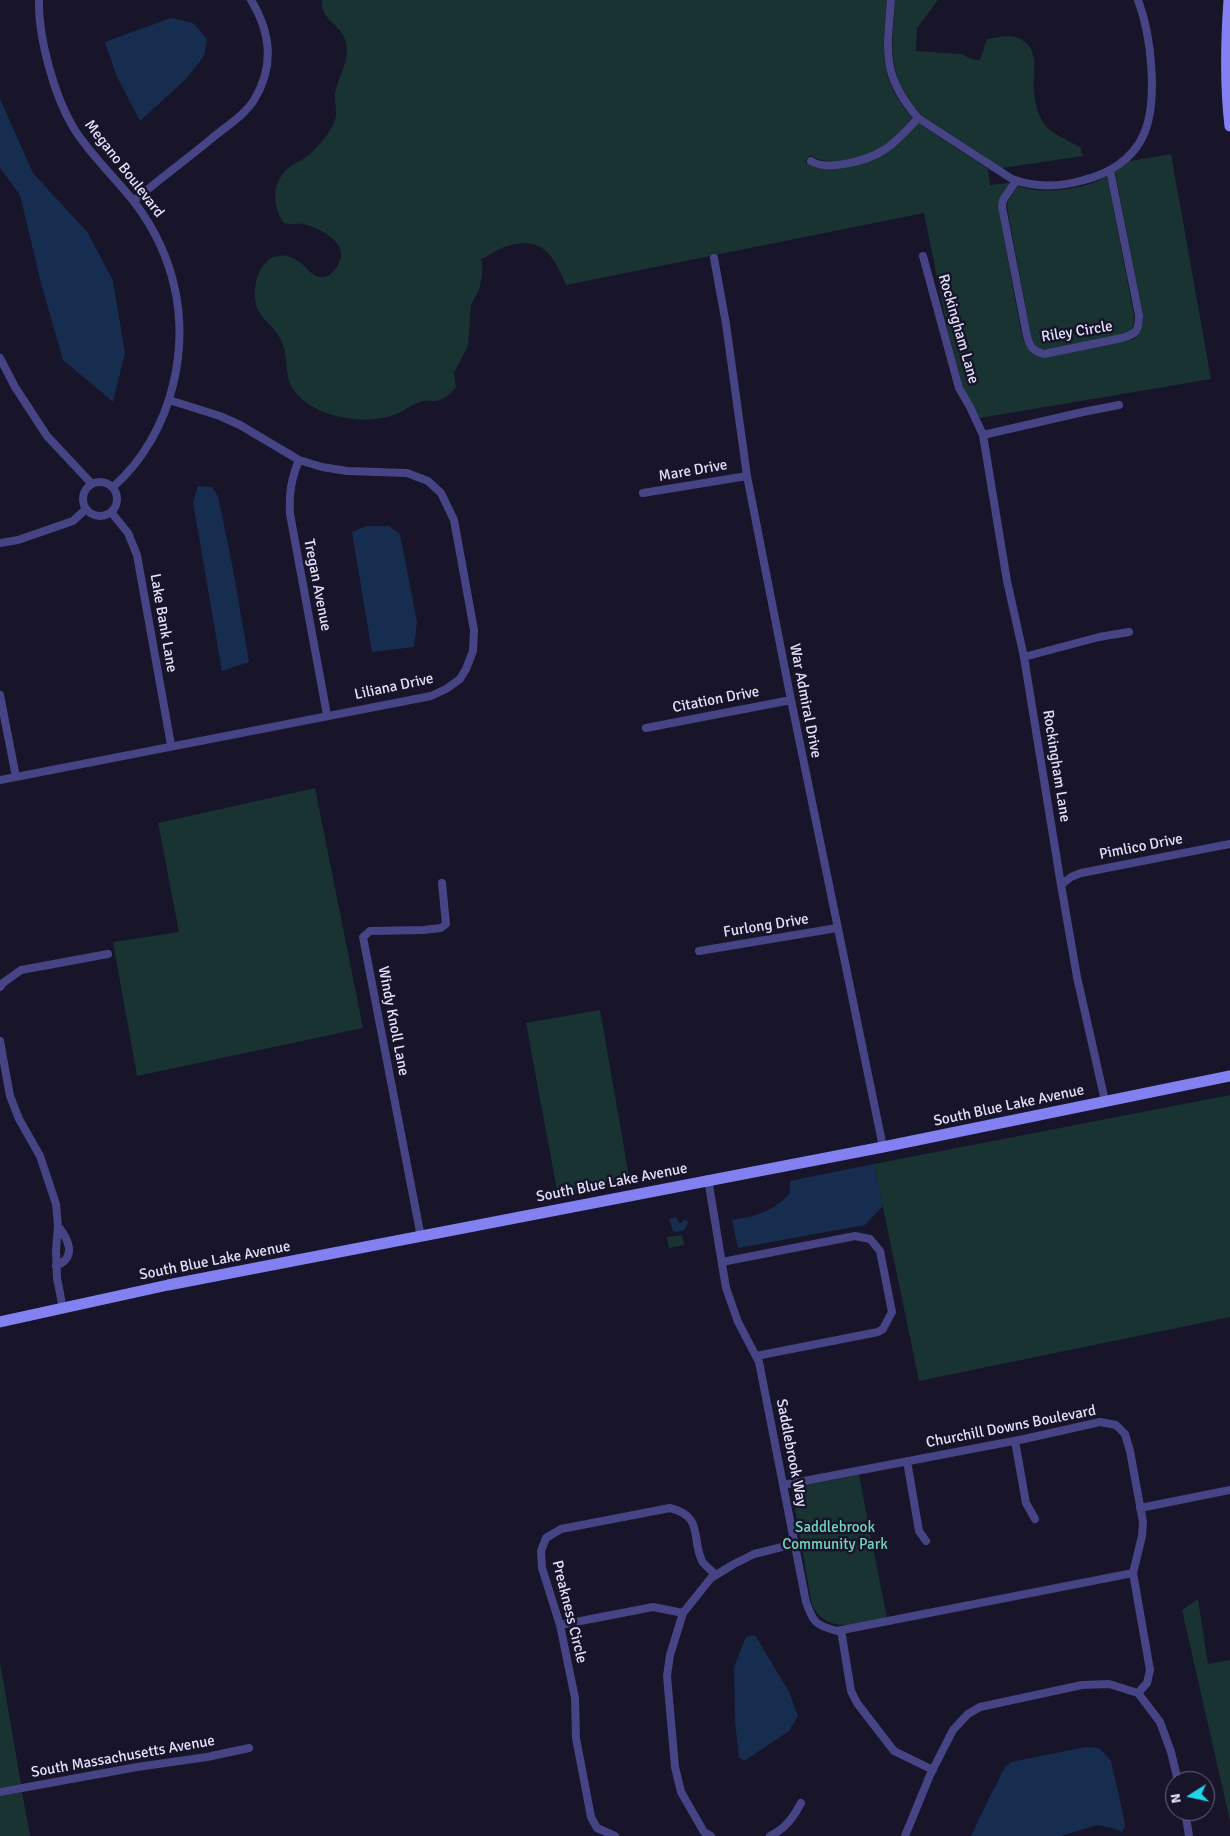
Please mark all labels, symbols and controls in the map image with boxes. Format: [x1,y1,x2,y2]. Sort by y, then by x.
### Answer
street label: Megano Boulevard [80,117,168,221]
street label: Rockingham Lane [934,272,982,386]
street label: Riley Circle [1040,317,1114,347]
street label: Mare Drive [657,456,729,486]
street label: Tregan Avenue [299,537,335,633]
street label: Lake Bank Lane [145,572,181,674]
street label: War Admiral Drive [785,642,825,760]
street label: Liliana Drive [353,670,435,704]
street label: Citation Drive [671,683,761,717]
street label: Rockingham Lane [1038,709,1074,823]
street label: Pimlico Drive [1098,830,1184,864]
street label: Furlong Drive [722,910,810,942]
street label: Windy Knoll Lane [374,965,412,1077]
street label: South Blue Lake Avenue [932,1081,1086,1131]
street label: South Blue Lake Avenue [535,1160,689,1206]
street label: South Blue Lake Avenue [138,1238,292,1284]
street label: Saddlebrook Way [772,1397,810,1509]
street label: Churchill Downs Boulevard [925,1402,1097,1452]
park label: Saddlebrook Community Park [782,1519,888,1554]
street label: Preakness Circle [548,1559,590,1665]
street label: South Massachusetts Avenue [30,1732,216,1782]
north arrow [1165,1771,1215,1821]
text: N [1167,1792,1185,1805]

